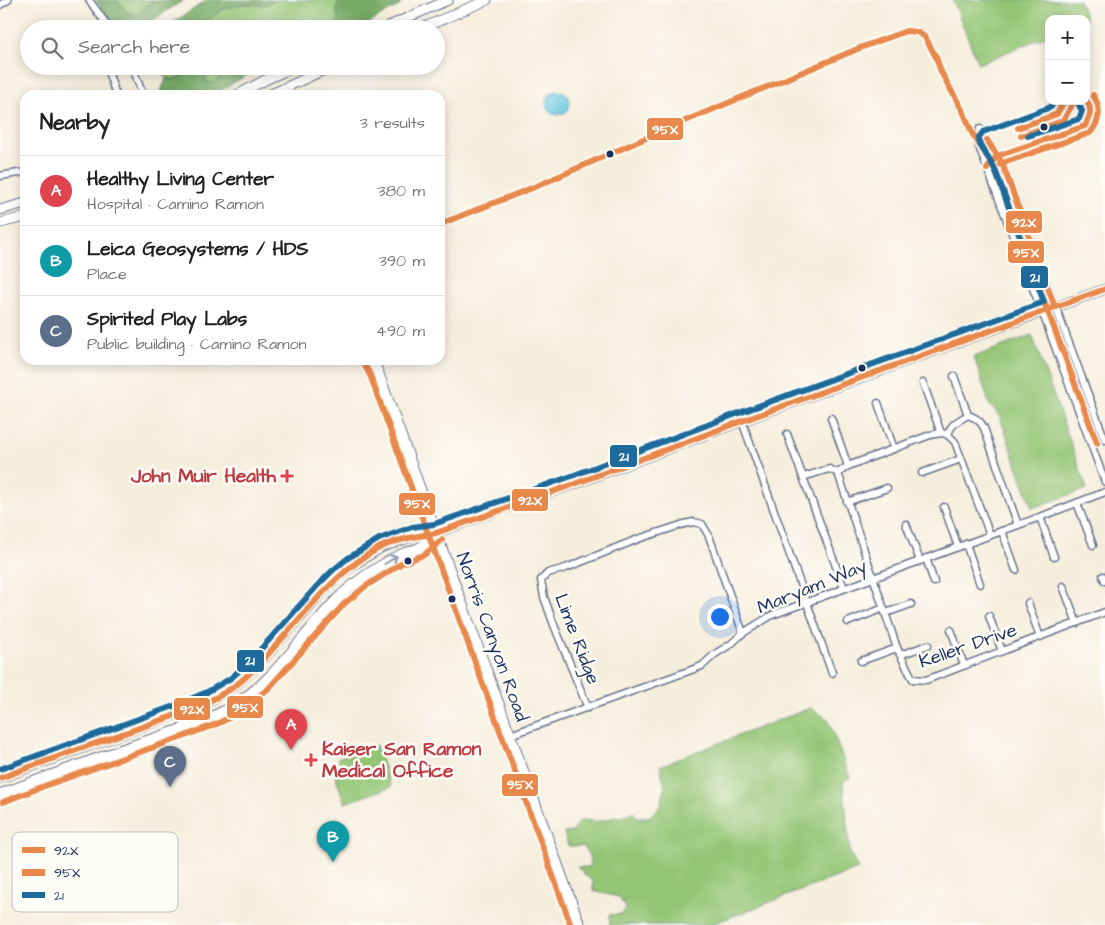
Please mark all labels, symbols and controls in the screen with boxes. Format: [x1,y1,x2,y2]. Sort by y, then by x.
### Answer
map controls [1045,15,1090,105]
button: + [1045,15,1090,60]
search box [20,20,445,75]
icon: search [38,34,66,62]
text: Search here [78,34,190,61]
button: − [1045,60,1090,105]
text: Nearby [40,108,110,137]
text: 3 results [360,112,425,134]
line badge: 95X [646,117,684,141]
text: 95X [652,120,679,140]
unlabelled marker [1039,122,1049,132]
unlabelled marker [605,149,615,159]
text: Healthy Living Center [87,166,274,193]
text: A [51,180,61,202]
text: 380 m [378,180,425,202]
text: Hospital · Camino Ramon [87,193,264,215]
line badge: 92X [1005,210,1043,234]
text: 92X [1012,213,1037,233]
text: Leica Geosystems / HDS [87,236,308,263]
line badge: 95X [1007,240,1045,264]
text: 95X [1013,243,1040,263]
text: B [50,250,62,272]
text: 390 m [379,250,425,272]
text: Place [87,263,127,285]
line badge: 21 [1020,265,1049,289]
text: 21 [1029,268,1040,288]
text: Spirited Play Labs [87,306,247,333]
text: C [50,320,62,342]
text: 490 m [376,320,425,342]
text: Public building · Camino Ramon [87,333,307,355]
unlabelled marker [857,363,867,373]
line badge: 21 [609,444,638,468]
text: 21 [618,447,629,467]
place label: John Muir Health [130,463,277,490]
marker: John Muir Health [280,469,294,483]
line badge: 92X [511,488,549,512]
text: 92X [518,491,543,511]
line badge: 95X [398,492,436,516]
text: 95X [404,494,431,514]
street label: Norris Canyon Road [448,549,535,726]
street label: Maryam Way [753,552,872,622]
one-way arrow [384,554,398,565]
unlabelled marker [403,556,413,566]
street label: Lime Ridge [546,590,607,689]
unlabelled marker [447,594,457,604]
your location [707,604,733,630]
street label: Keller Drive [915,617,1021,675]
line badge: 21 [236,649,265,673]
text: 21 [244,651,255,671]
line badge: 95X [226,695,264,719]
line badge: 92X [173,697,211,721]
text: 95X [232,698,259,718]
text: 92X [180,700,205,720]
pin: A [275,709,307,750]
place label: Kaiser San Ramon Medical Office [322,736,482,785]
pin: C [154,746,186,787]
marker: Kaiser San Ramon Medical Office [304,753,318,767]
line badge: 95X [501,773,539,797]
text: 95X [507,775,534,795]
pin: B [317,821,349,862]
legend [12,832,178,912]
text: 92X [54,841,79,861]
text: 95X [54,863,81,883]
text: 21 [54,886,64,906]

